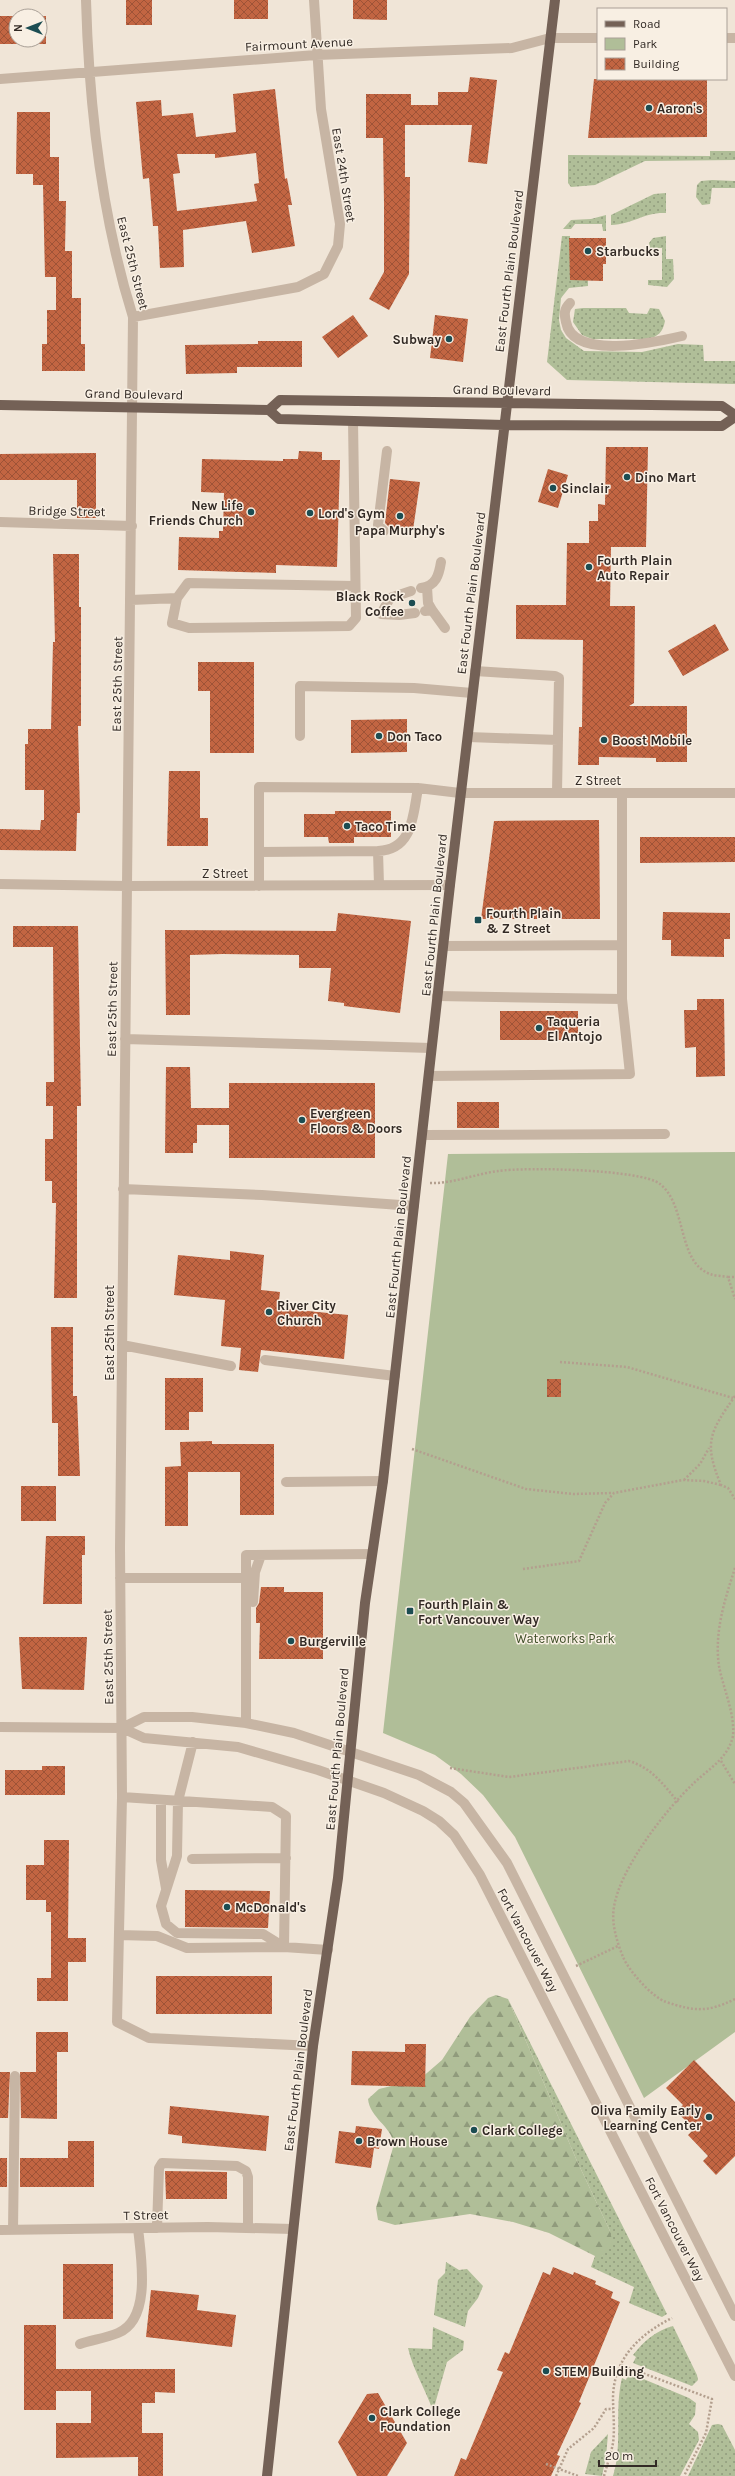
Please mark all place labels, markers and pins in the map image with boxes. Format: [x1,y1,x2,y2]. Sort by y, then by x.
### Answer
place label: Aaron's [657,101,703,116]
marker: Aaron's [644,103,654,113]
place label: Starbucks [596,244,660,259]
marker: Starbucks [583,246,593,256]
place label: Subway [393,332,441,347]
marker: Subway [444,334,454,344]
place label: Dino Mart [635,470,696,485]
marker: Dino Mart [622,472,632,482]
place label: Sinclair [561,481,610,496]
marker: Sinclair [548,483,558,493]
place label: New Life Friends Church [149,498,243,528]
place label: Lord's Gym [318,506,385,521]
marker: New Life Friends Church [246,507,256,517]
marker: Lord's Gym [305,508,315,518]
marker: Papa Murphy's [395,511,405,521]
place label: Papa Murphy's [355,523,445,538]
place label: Fourth Plain Auto Repair [597,553,672,583]
marker: Fourth Plain Auto Repair [584,562,594,572]
place label: Black Rock Coffee [336,589,404,619]
marker: Black Rock Coffee [407,598,417,608]
place label: Don Taco [387,729,442,744]
marker: Don Taco [374,731,384,741]
place label: Boost Mobile [612,733,692,748]
marker: Boost Mobile [599,735,609,745]
place label: Taco Time [355,819,416,834]
marker: Taco Time [342,821,352,831]
place label: Fourth Plain & Z Street [486,906,561,936]
marker: Fourth Plain & Z Street [473,915,483,925]
place label: Taqueria El Antojo [547,1014,602,1044]
marker: Taqueria El Antojo [534,1023,544,1033]
place label: Evergreen Floors & Doors [310,1106,403,1136]
marker: Evergreen Floors & Doors [297,1115,307,1125]
place label: River City Church [277,1298,336,1328]
marker: River City Church [264,1307,274,1317]
place label: Fourth Plain & Fort Vancouver Way [418,1597,539,1627]
marker: Fourth Plain & Fort Vancouver Way [405,1606,415,1616]
place label: Burgerville [299,1634,366,1649]
marker: Burgerville [286,1636,296,1646]
place label: McDonald's [235,1900,307,1915]
marker: McDonald's [222,1902,232,1912]
place label: Oliva Family Early Learning Center [591,2103,702,2133]
marker: Oliva Family Early Learning Center [704,2112,714,2122]
place label: Clark College [482,2123,563,2138]
marker: Clark College [469,2125,479,2135]
place label: Brown House [367,2134,448,2149]
marker: Brown House [354,2136,364,2146]
place label: STEM Building [554,2364,645,2379]
marker: STEM Building [541,2366,551,2376]
place label: Clark College Foundation [380,2404,461,2434]
marker: Clark College Foundation [367,2413,377,2423]

